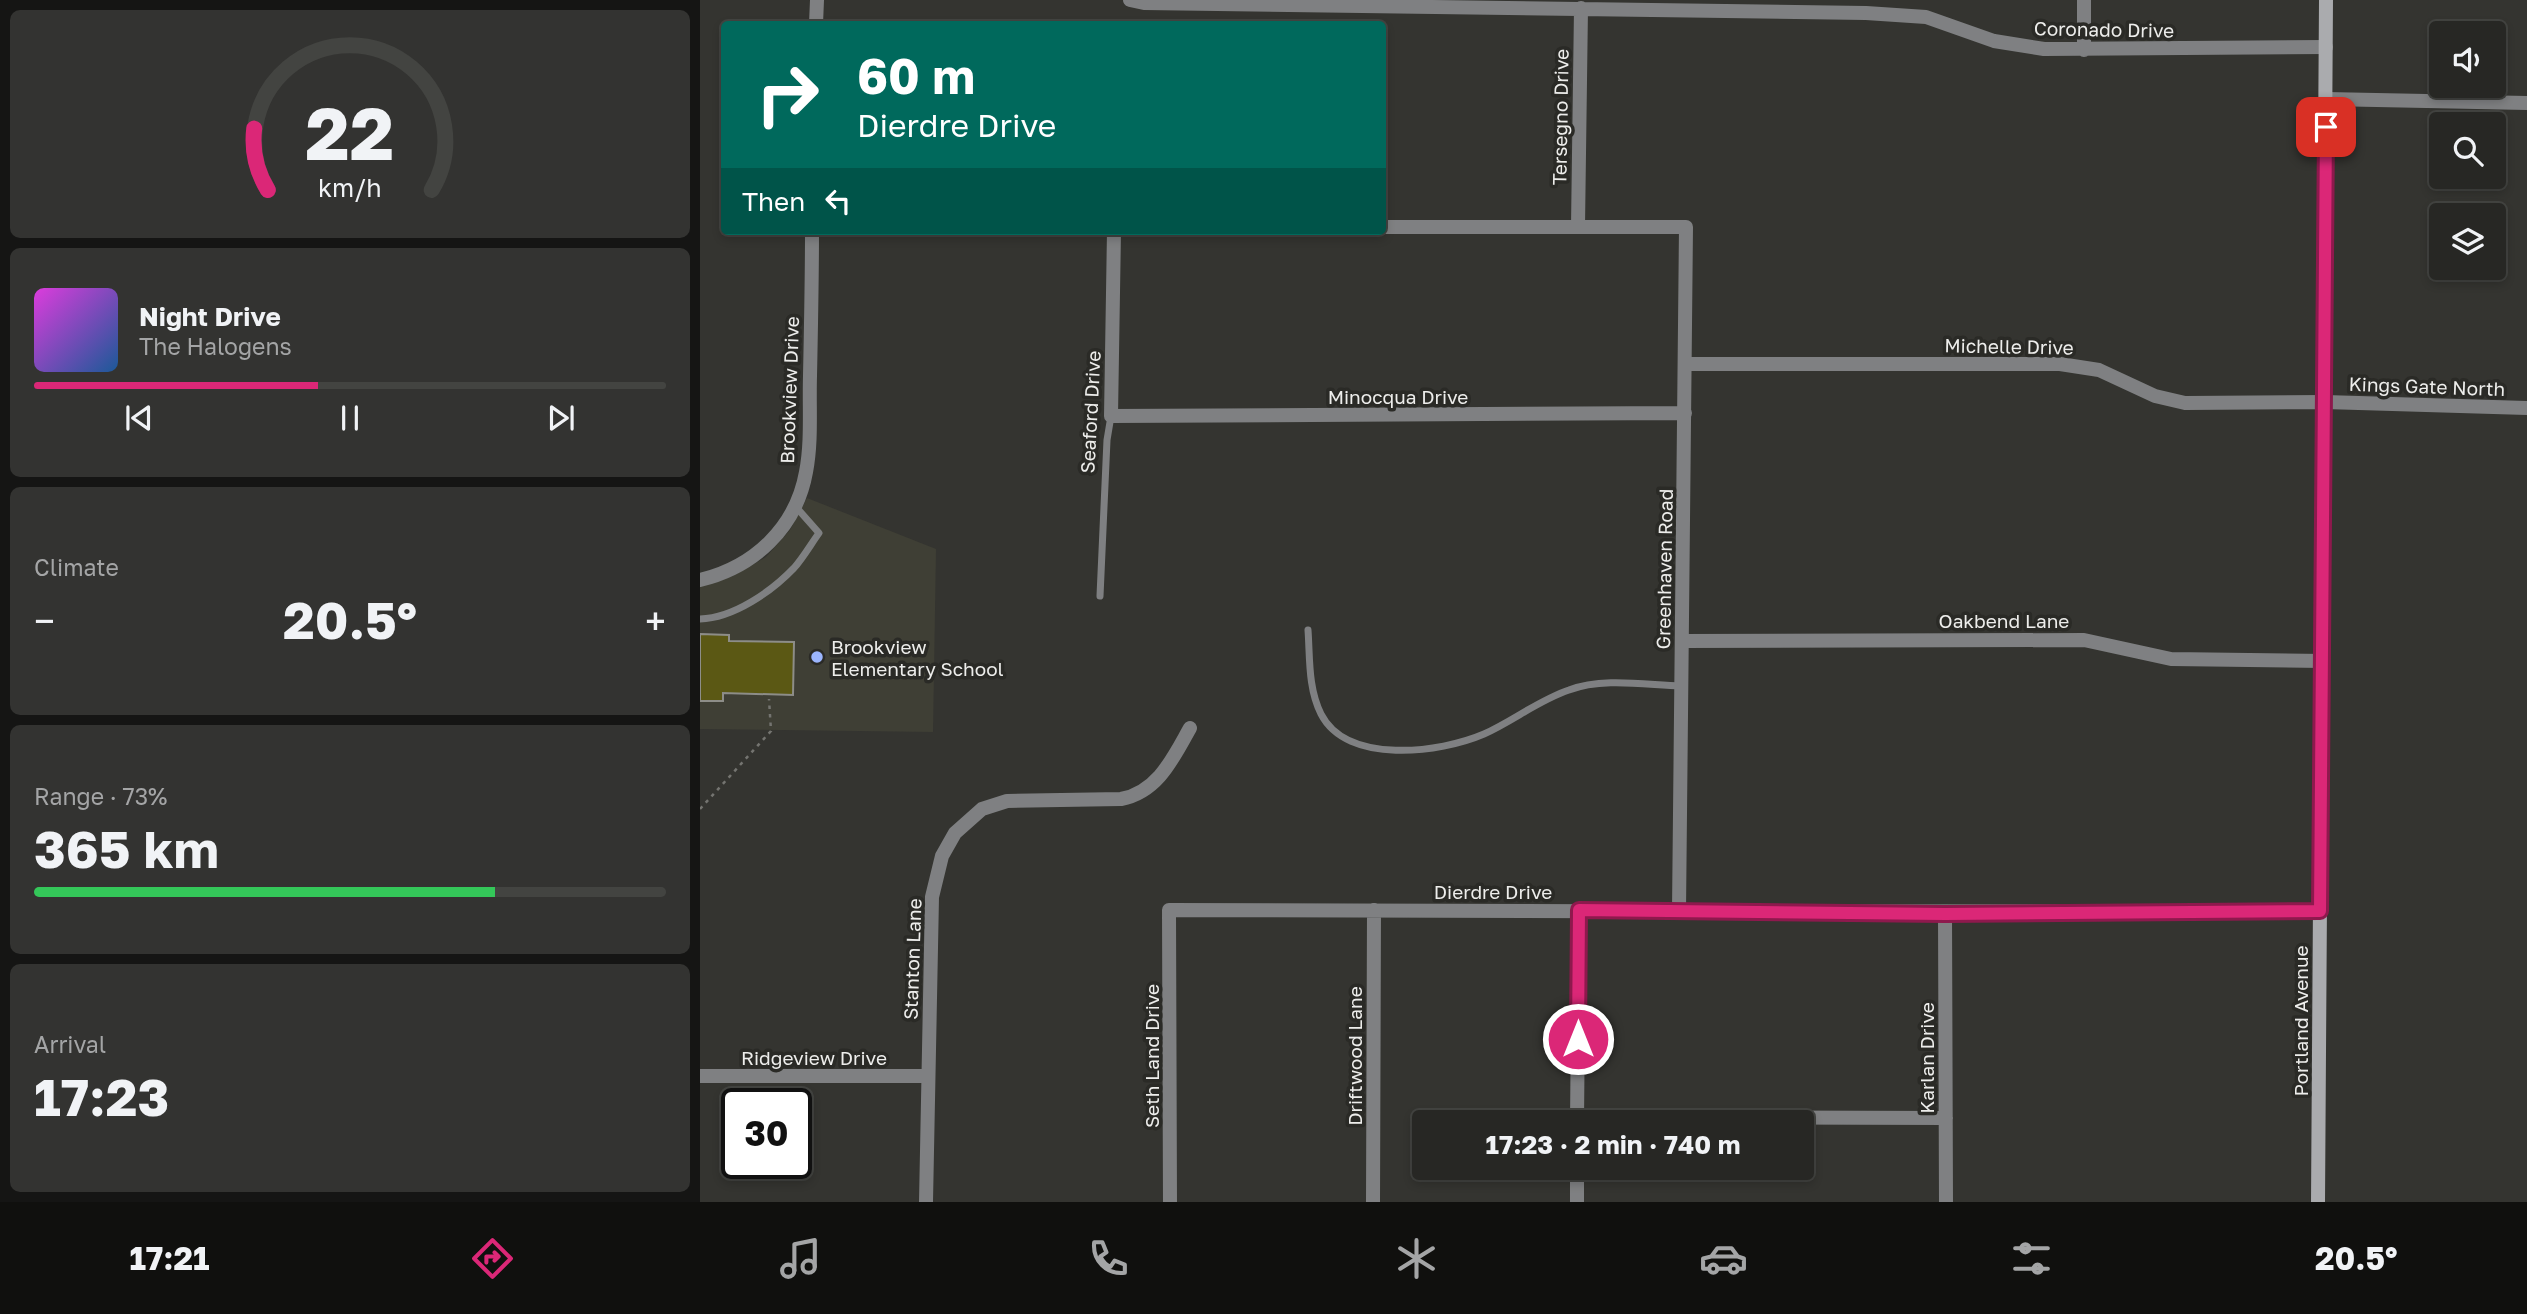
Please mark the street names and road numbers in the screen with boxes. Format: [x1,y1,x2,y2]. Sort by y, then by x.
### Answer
street label: Coronado Drive [2034,16,2174,42]
street label: Tersegno Drive [1547,49,1573,185]
street label: Brookview Drive [775,316,803,464]
street label: Michelle Drive [1944,333,2074,359]
street label: Seaford Drive [1075,350,1105,474]
street label: Kings Gate North [2348,372,2506,400]
street label: Minocqua Drive [1328,385,1468,408]
street label: Greenhaven Road [1651,488,1677,650]
street label: Oakbend Lane [1939,609,2069,632]
street label: Dierdre Drive [1434,880,1552,903]
street label: Stanton Lane [898,898,926,1020]
street label: Portland Avenue [2289,945,2312,1097]
street label: Seth Land Drive [1140,984,1163,1128]
street label: Driftwood Lane [1343,986,1366,1126]
street label: Karlan Drive [1915,1002,1938,1114]
street label: Ridgeview Drive [741,1046,887,1069]

